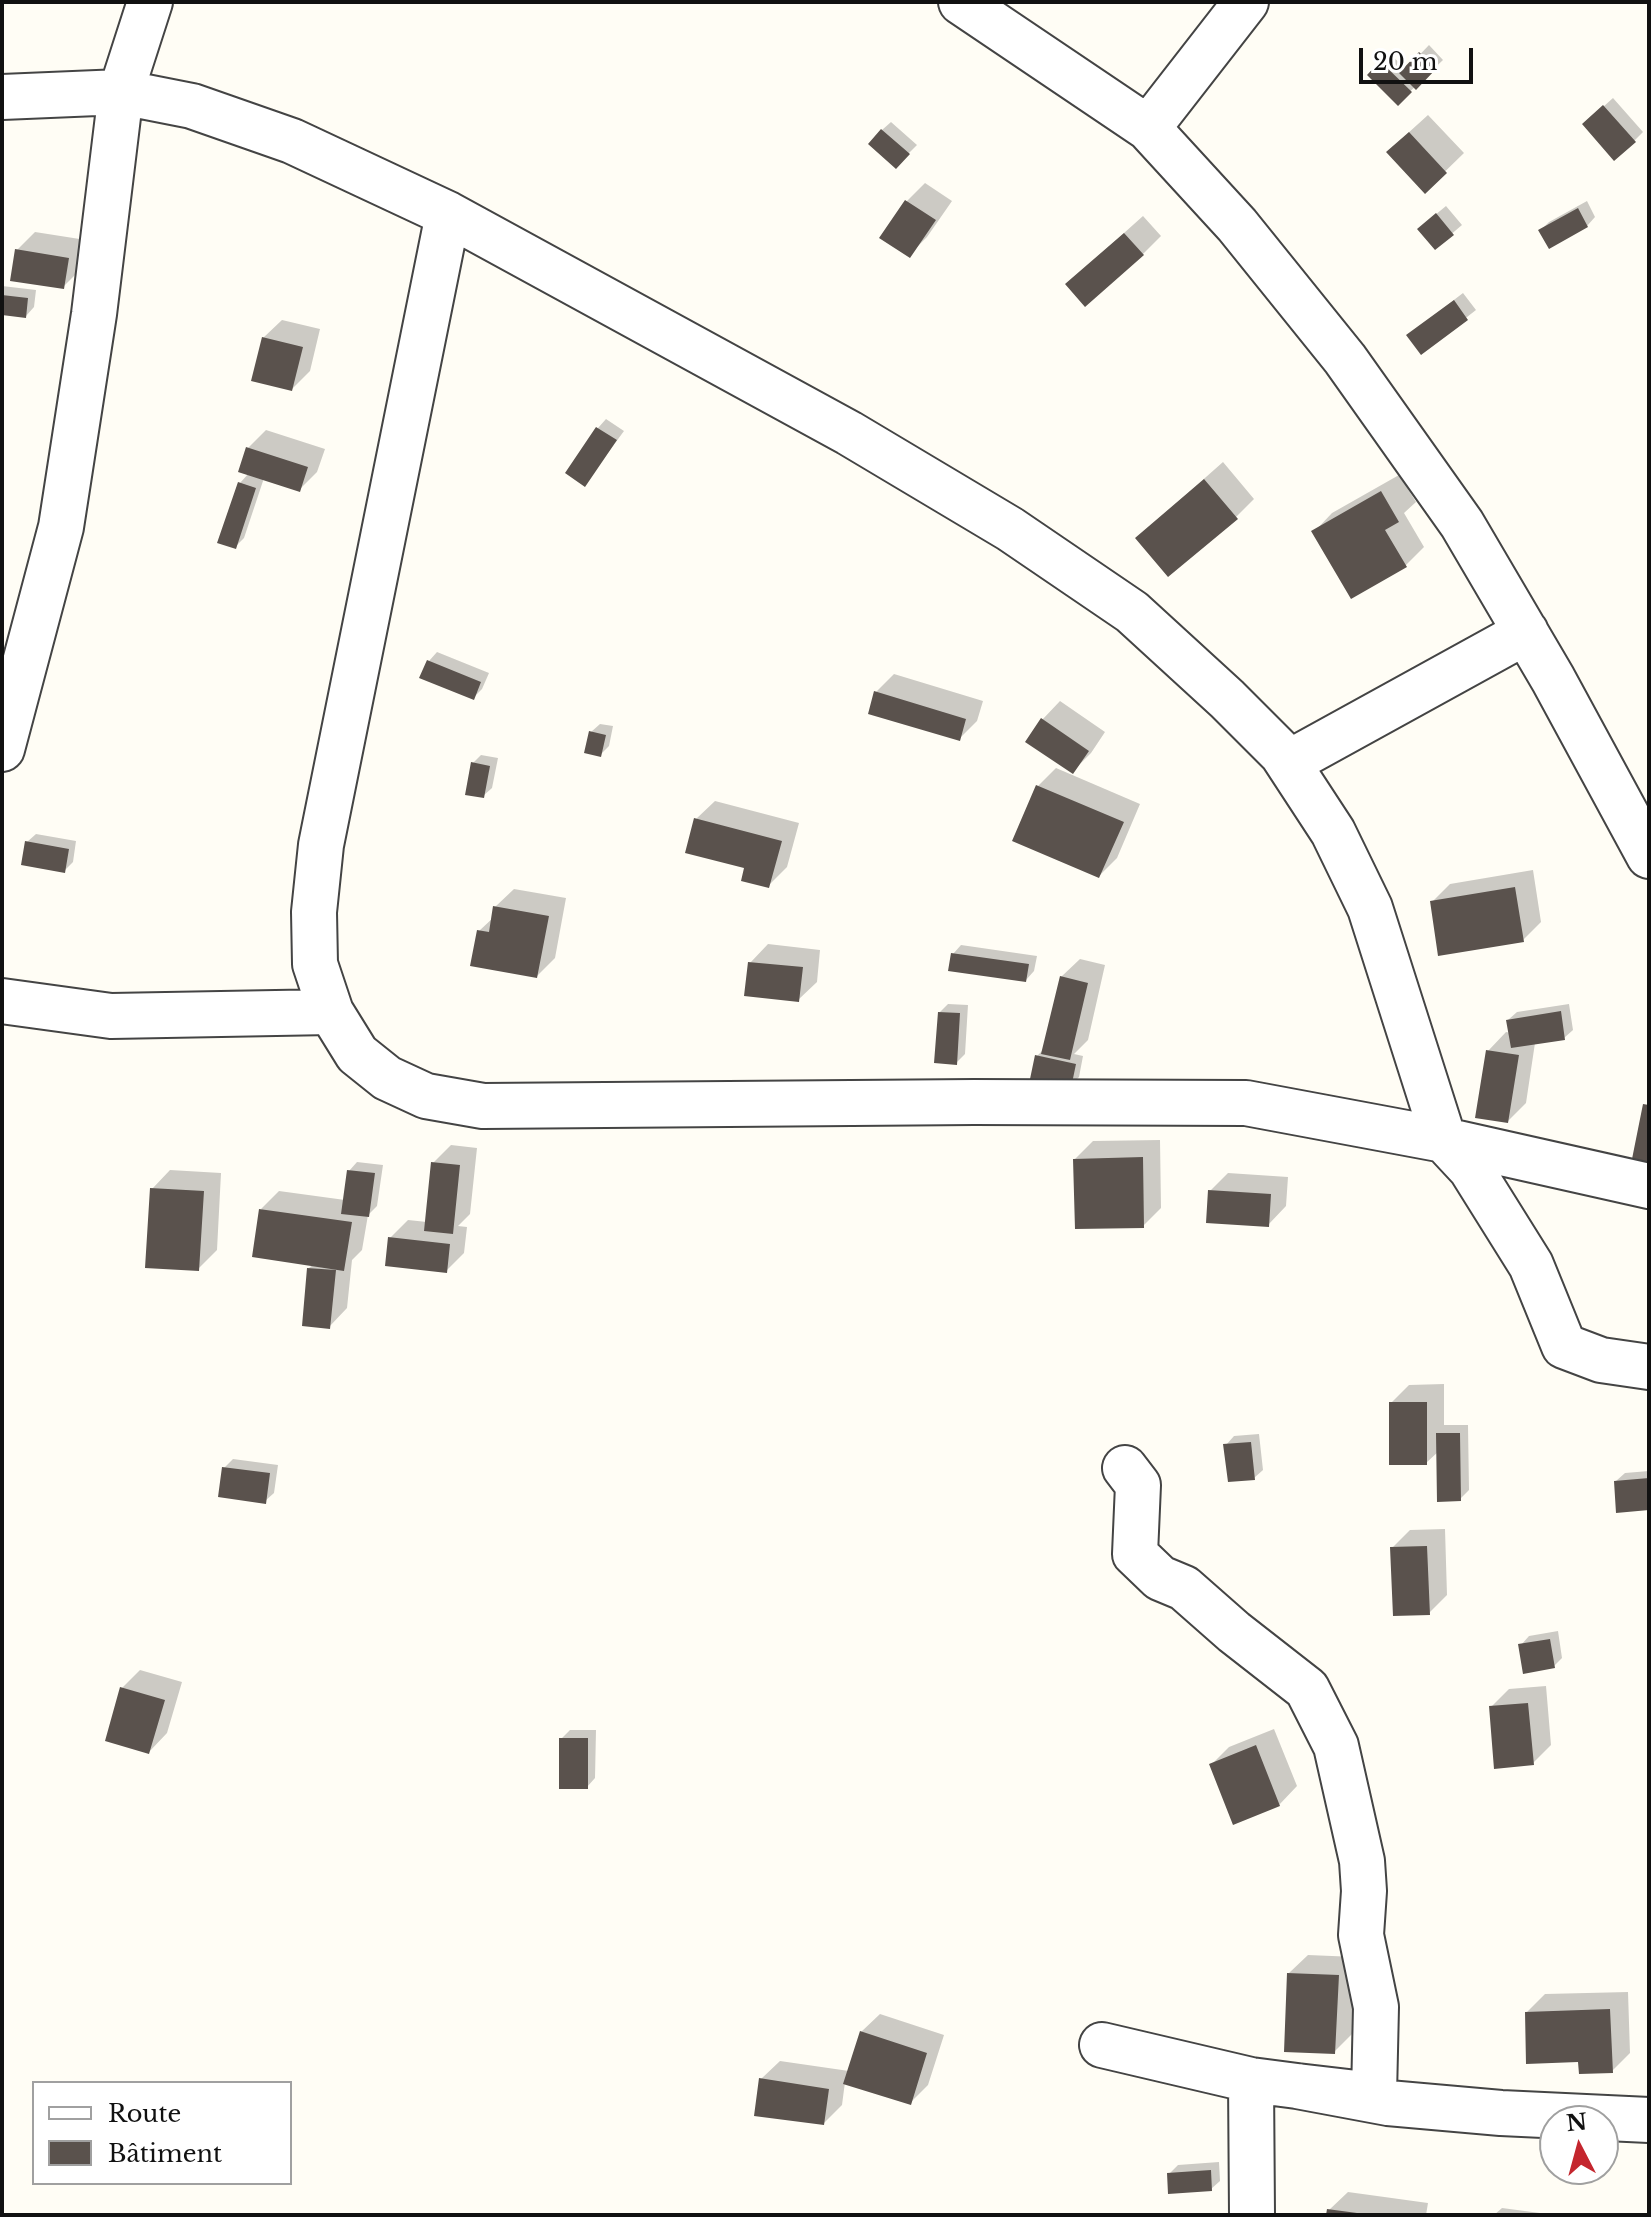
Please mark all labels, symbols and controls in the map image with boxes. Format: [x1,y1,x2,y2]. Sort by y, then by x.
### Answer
scale bar [1363,32,1477,82]
text: 20 m [1373,47,1438,76]
legend [32,2081,292,2185]
text: Route [108,2099,181,2128]
north arrow [1539,2105,1619,2185]
text: N [1565,2108,1588,2137]
text: Bâtiment [108,2139,222,2168]

